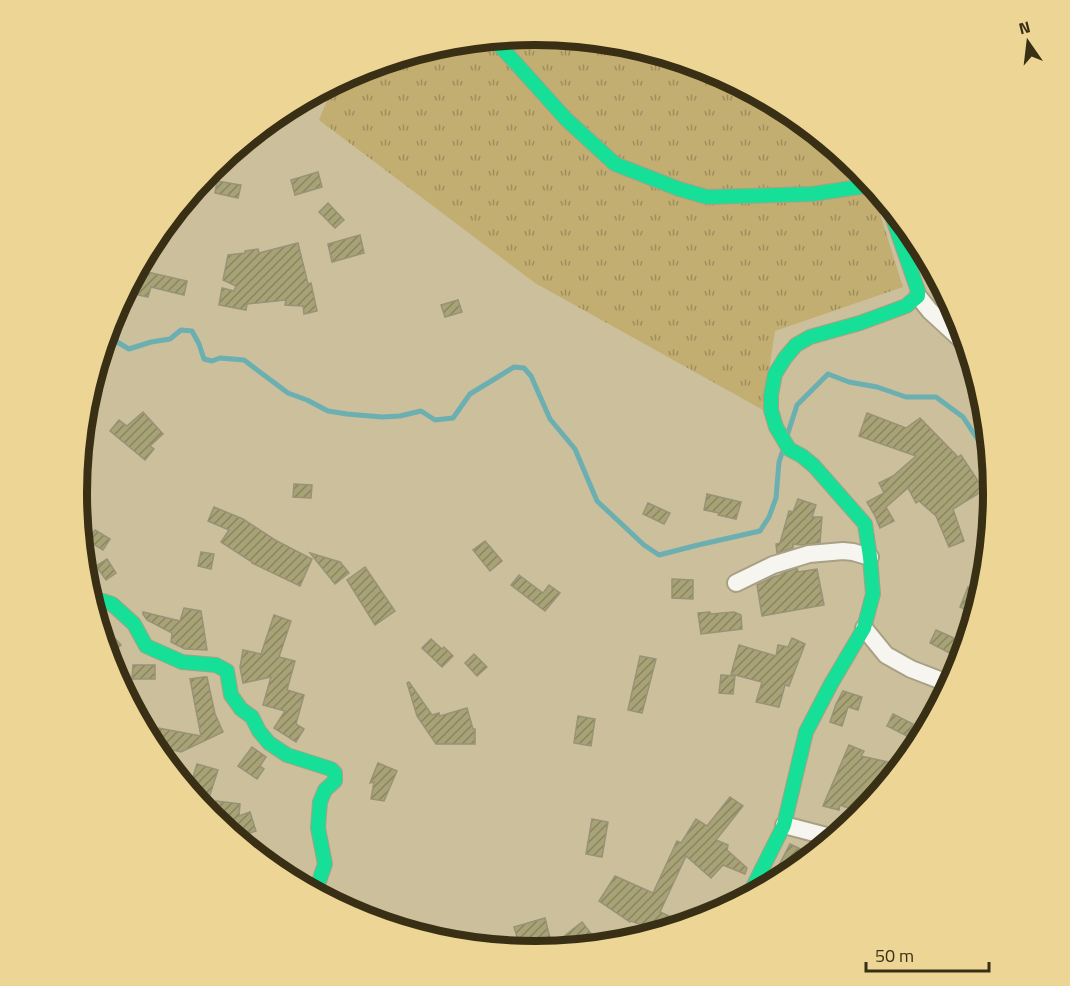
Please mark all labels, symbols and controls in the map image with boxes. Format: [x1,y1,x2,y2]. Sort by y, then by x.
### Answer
north arrow [998,12,1058,72]
text: N [1016,14,1033,40]
scale bar [866,935,989,973]
text: 50 m [875,942,914,969]

